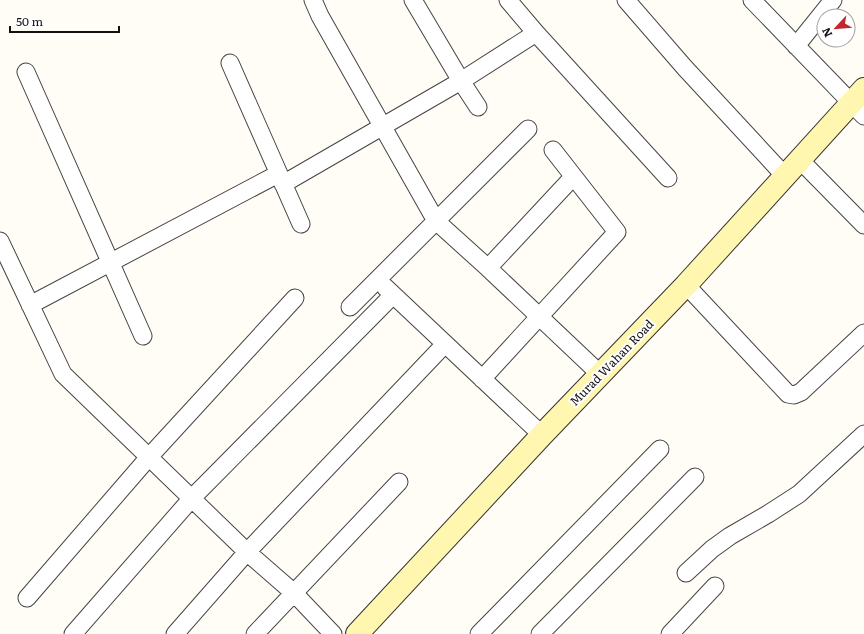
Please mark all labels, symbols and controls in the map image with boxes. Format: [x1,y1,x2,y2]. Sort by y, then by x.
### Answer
scale bar [10,8,119,34]
north arrow [816,8,856,48]
text: 50 m [16,12,43,30]
text: N [817,25,835,40]
street label: Murad Wahan Road [565,315,658,410]

